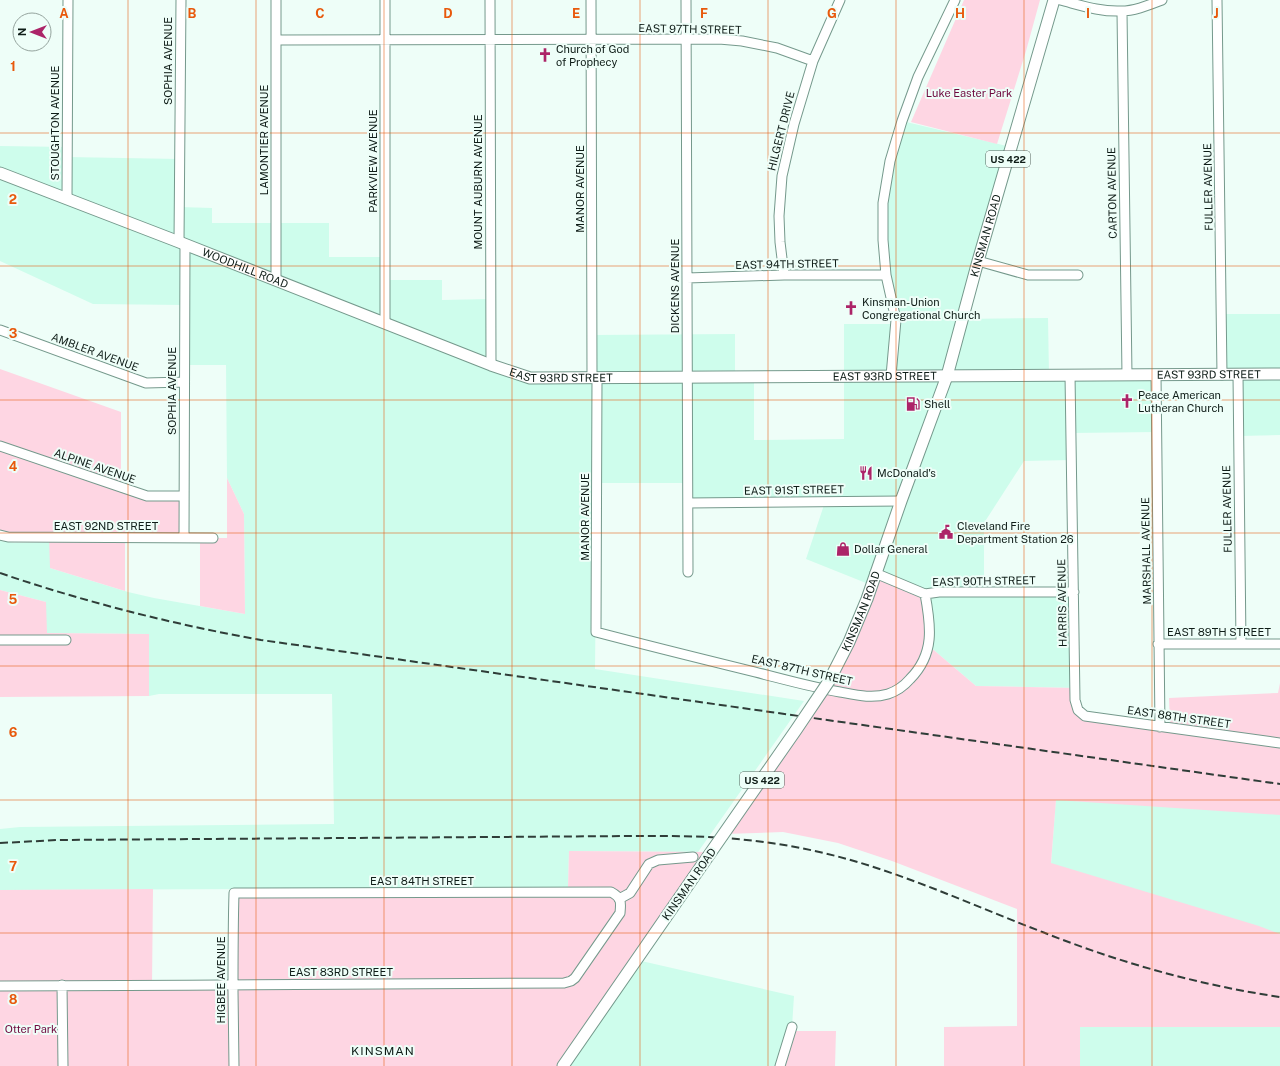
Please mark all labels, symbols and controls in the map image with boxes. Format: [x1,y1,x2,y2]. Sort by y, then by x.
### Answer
text: A [59,6,69,21]
text: B [188,6,197,21]
text: C [315,6,325,21]
text: D [443,6,453,21]
text: E [572,6,580,21]
text: F [700,6,708,21]
text: G [827,6,837,21]
text: H [955,6,965,21]
text: I [1086,6,1090,21]
text: J [1213,6,1219,21]
north arrow [12,12,52,52]
street label: SOPHIA AVENUE [162,17,174,105]
street label: EAST 97TH STREET [638,22,742,36]
text: N [16,28,28,36]
place label: Church of God of Prophecy [556,43,629,68]
church icon: Church of God of Prophecy [537,47,553,63]
text: 1 [10,59,16,74]
street label: STOUGHTON AVENUE [49,65,61,180]
street label: LAMONTIER AVENUE [258,84,270,195]
park label: Luke Easter Park [926,87,1012,99]
street label: HILGERT DRIVE [765,90,797,172]
street label: PARKVIEW AVENUE [367,109,379,213]
street label: MOUNT AUBURN AVENUE [472,114,484,250]
street label: FULLER AVENUE [1201,143,1215,231]
street label: MANOR AVENUE [574,145,586,233]
street label: CARTON AVENUE [1105,147,1119,239]
road number: US 422 [986,151,1030,167]
text: 2 [9,192,17,207]
street label: KINSMAN ROAD [968,193,1003,278]
street label: DICKENS AVENUE [669,238,681,333]
street label: WOODHILL ROAD [200,246,290,291]
street label: EAST 94TH STREET [735,257,839,271]
place label: Kinsman-Union Congregational Church [862,296,980,321]
church icon: Kinsman-Union Congregational Church [843,300,859,316]
text: 3 [9,326,18,341]
street label: AMBLER AVENUE [50,331,140,373]
street label: SOPHIA AVENUE [166,347,178,435]
street label: EAST 93RD STREET [508,366,613,384]
street label: EAST 93RD STREET [1157,368,1261,381]
street label: EAST 93RD STREET [833,370,937,382]
place label: Peace American Lutheran Church [1138,389,1224,414]
church icon: Peace American Lutheran Church [1119,393,1135,409]
fuel station icon: Shell [905,396,921,412]
place label: Shell [924,398,950,410]
street label: ALPINE AVENUE [53,446,138,486]
text: 4 [9,459,18,474]
restaurant icon: McDonald's [858,465,874,481]
street label: FULLER AVENUE [1220,465,1234,553]
place label: McDonald's [877,467,936,479]
street label: MANOR AVENUE [579,473,591,561]
street label: EAST 91ST STREET [744,483,845,497]
street label: MARSHALL AVENUE [1139,497,1153,605]
street label: EAST 92ND STREET [54,520,159,532]
place label: Cleveland Fire Department Station 26 [957,520,1074,545]
public building icon: Cleveland Fire Department Station 26 [938,524,954,540]
shop icon: Dollar General [835,541,851,557]
place label: Dollar General [854,543,928,555]
street label: HARRIS AVENUE [1055,559,1069,647]
street label: KINSMAN ROAD [839,569,882,653]
street label: EAST 90TH STREET [932,574,1036,588]
text: 5 [9,592,18,607]
street label: EAST 89TH STREET [1167,626,1271,638]
street label: EAST 87TH STREET [750,653,854,688]
street label: EAST 88TH STREET [1127,704,1232,730]
text: 6 [9,725,18,740]
road number: US 422 [740,772,784,788]
street label: KINSMAN ROAD [660,845,719,922]
text: 7 [9,859,17,874]
street label: EAST 84TH STREET [370,875,474,887]
street label: HIGBEE AVENUE [215,936,227,1024]
street label: EAST 83RD STREET [289,966,394,978]
text: 8 [9,992,18,1007]
park label: Otter Park [5,1023,57,1035]
district label: KINSMAN [351,1044,415,1058]

